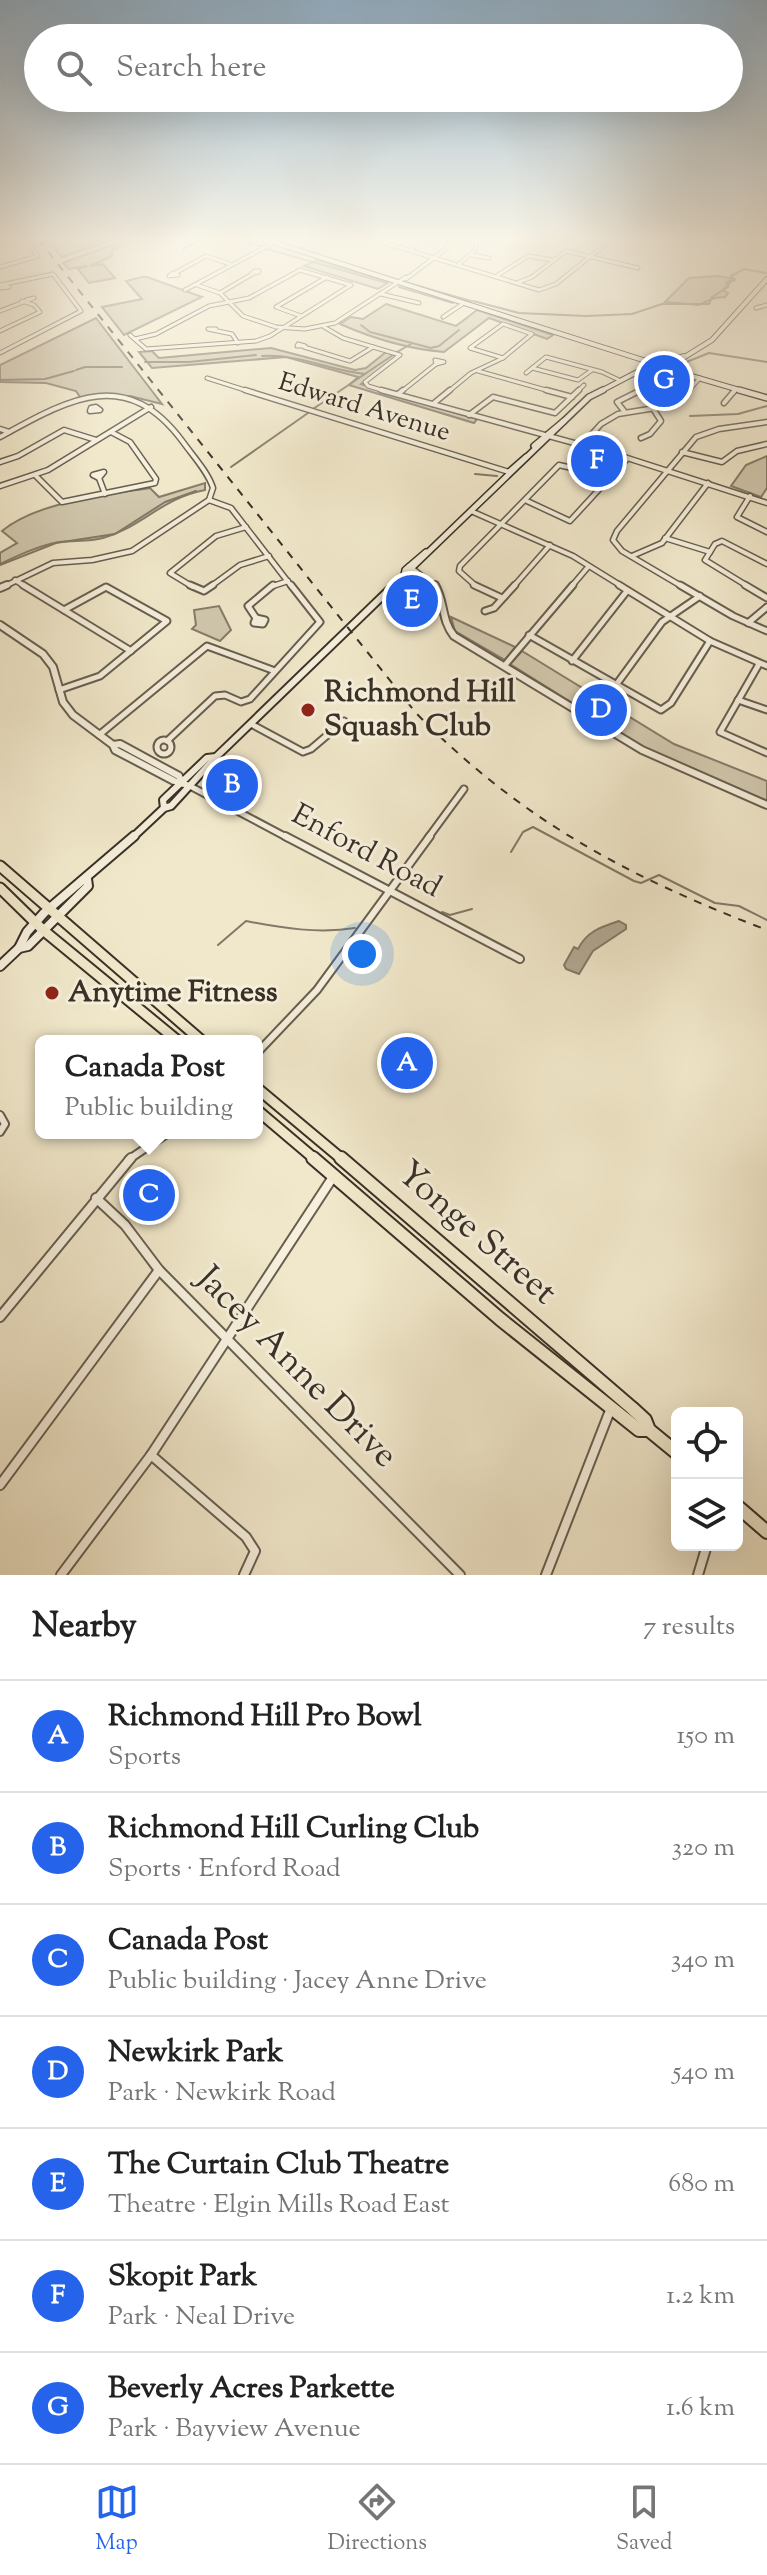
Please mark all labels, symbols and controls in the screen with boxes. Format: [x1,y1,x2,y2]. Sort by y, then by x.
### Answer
search box [24,24,743,112]
icon: search [52,46,96,90]
text: Search here [116,47,266,90]
pin: G [638,351,690,411]
street label: Edward Avenue [273,364,455,452]
pin: F [571,431,623,491]
pin: E [386,571,438,631]
place label: Richmond Hill Squash Club [324,672,516,749]
pin: D [575,680,627,740]
marker: Richmond Hill Squash Club [299,701,317,719]
pin: B [206,755,258,815]
street label: Enford Road [283,795,449,910]
your location [342,934,382,974]
place label: Anytime Fitness [68,972,278,1015]
marker: Anytime Fitness [43,984,61,1002]
pin: A [381,1033,433,1093]
popup [35,1035,263,1139]
text: Canada Post [65,1047,225,1090]
text: Public building [65,1090,233,1127]
street label: Yonge Street [384,1150,568,1318]
pin: C [123,1165,175,1225]
street label: Jacey Anne Drive [182,1254,409,1481]
map controls [671,1407,743,1551]
button: locate [671,1407,743,1479]
button: layers [671,1479,743,1551]
text: Nearby [32,1603,137,1652]
text: 7 results [643,1609,735,1646]
text: Richmond Hill Pro Bowl [108,1696,422,1739]
text: A [47,1718,69,1755]
text: 150 m [676,1718,735,1755]
text: Sports [108,1739,181,1776]
text: Richmond Hill Curling Club [108,1808,479,1851]
text: B [50,1830,66,1867]
text: 320 m [672,1830,735,1867]
text: Sports · Enford Road [108,1851,341,1888]
text: Canada Post [108,1920,268,1963]
text: C [48,1942,68,1979]
text: 340 m [671,1942,735,1979]
text: Public building · Jacey Anne Drive [108,1963,487,2000]
text: Newkirk Park [108,2032,283,2075]
text: D [48,2054,68,2091]
text: 540 m [672,2054,735,2091]
text: Park · Newkirk Road [108,2075,336,2112]
text: The Curtain Club Theatre [108,2144,449,2187]
text: E [50,2166,66,2203]
text: 680 m [668,2166,735,2203]
text: Theatre · Elgin Mills Road East [108,2187,450,2224]
text: Skopit Park [108,2256,257,2299]
text: F [51,2278,65,2315]
text: 1.2 km [666,2278,735,2315]
text: Park · Neal Drive [108,2299,295,2336]
text: Beverly Acres Parkette [108,2368,395,2411]
text: G [47,2390,69,2427]
text: 1.6 km [666,2390,735,2427]
text: Park · Bayview Avenue [108,2411,361,2448]
tab: Map [95,2480,139,2560]
tab: Directions [328,2480,427,2560]
tab: Saved [616,2480,672,2560]

